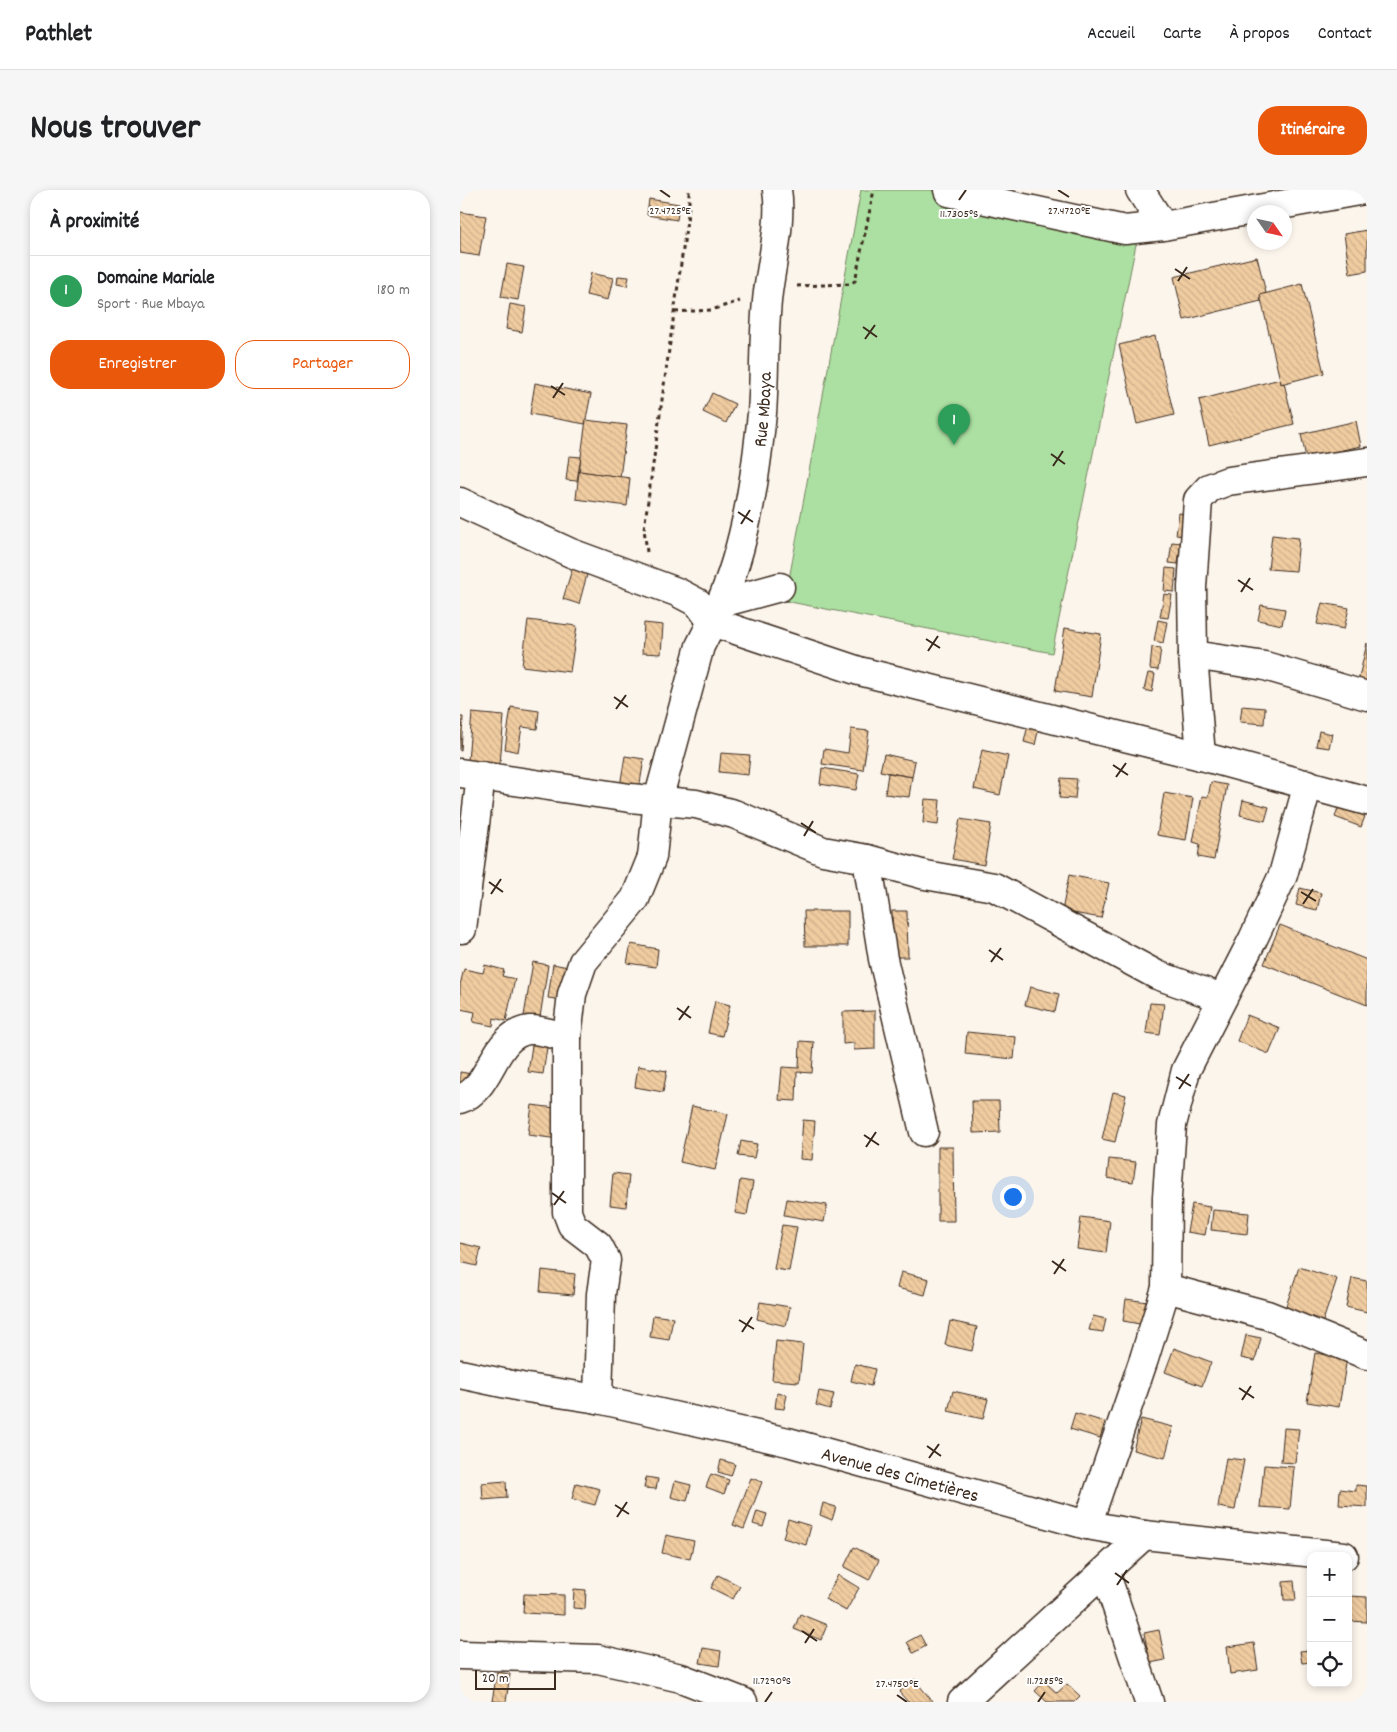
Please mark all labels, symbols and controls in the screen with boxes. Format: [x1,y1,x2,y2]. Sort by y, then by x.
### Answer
text: Pathlet [25,18,92,52]
text: Accueil [1087,22,1135,47]
text: Carte [1163,22,1202,47]
text: À propos [1230,22,1290,47]
text: Contact [1318,22,1372,47]
text: Nous trouver [30,105,200,155]
button: Itinéraire [1258,106,1367,155]
text: 27.4725°E [649,203,691,220]
text: 27.4720°E [1048,203,1091,220]
north arrow [1247,205,1292,250]
text: 11.7305°S [940,206,978,223]
text: À proximité [50,208,139,238]
text: Domaine Mariale [97,266,215,293]
text: 1 [64,279,68,302]
text: 180 m [377,279,410,302]
text: Sport · Rue Mbaya [97,293,205,316]
button: Enregistrer [50,340,225,389]
button: Partager [235,340,410,389]
street label: Rue Mbaya [748,371,781,449]
pin: 1 [938,404,970,445]
your location [1000,1184,1026,1210]
street label: Avenue des Cimetières [818,1442,982,1511]
map controls [1307,1552,1352,1687]
button: + [1307,1552,1352,1597]
button: − [1307,1597,1352,1642]
button: locate [1307,1642,1352,1687]
scale bar [475,1667,556,1690]
text: 20 m [482,1669,509,1689]
text: 11.7290°S [753,1673,791,1690]
text: 11.7285°S [1027,1673,1063,1690]
text: 27.4750°E [876,1676,919,1693]

